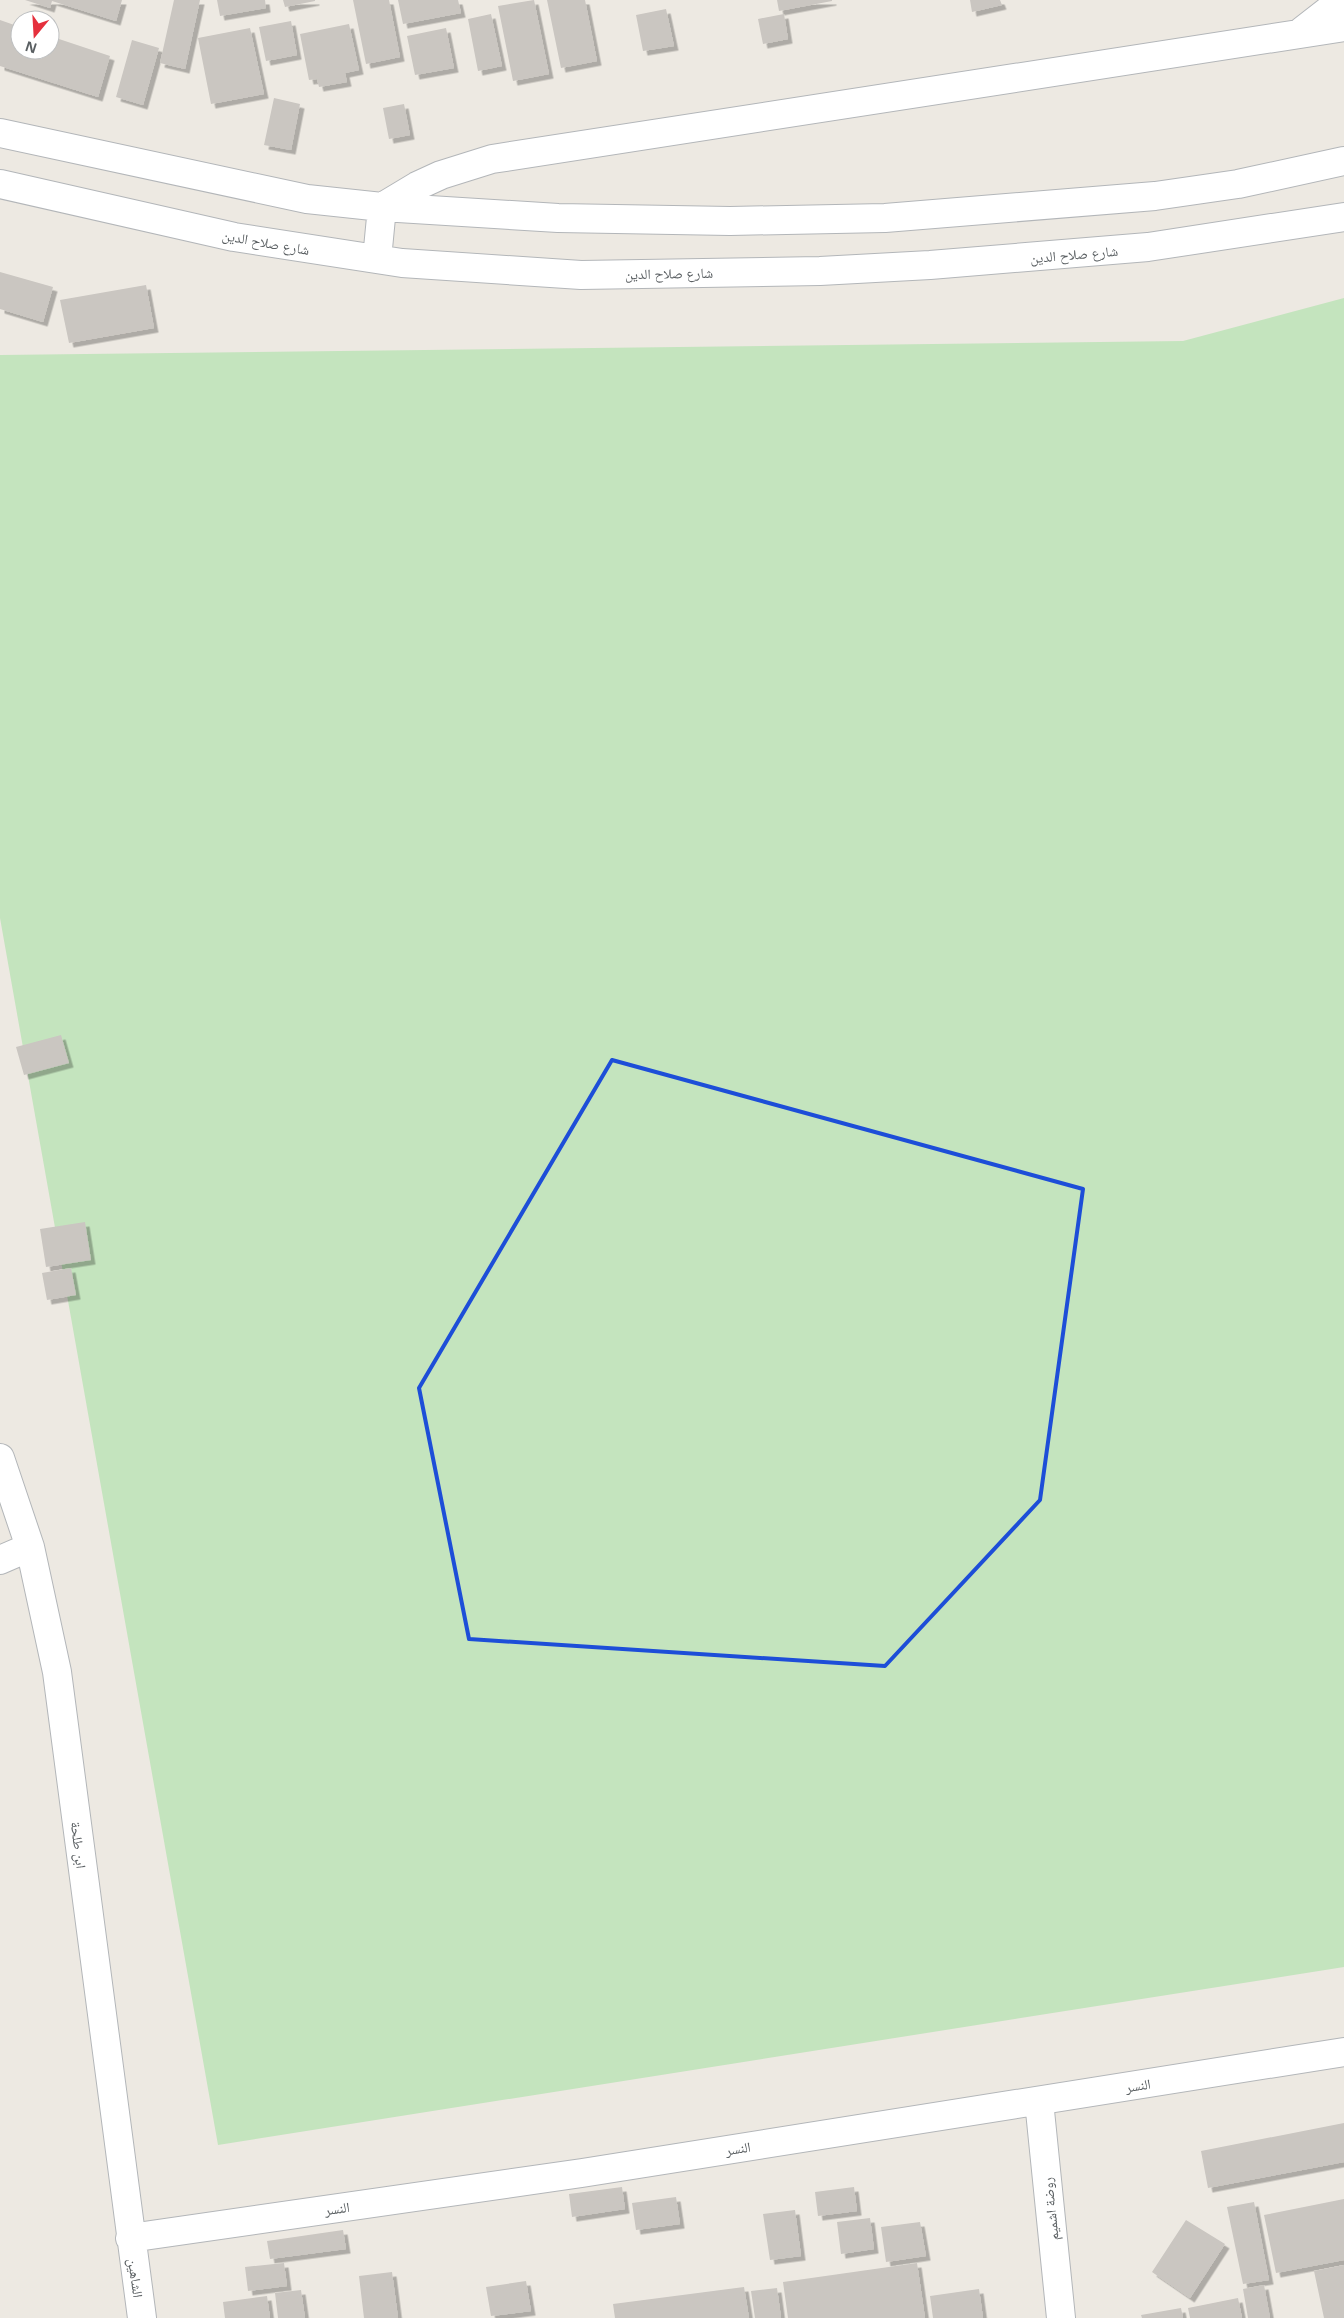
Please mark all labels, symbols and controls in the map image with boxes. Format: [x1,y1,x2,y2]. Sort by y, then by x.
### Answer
north arrow [10,10,60,60]
text: N [22,37,39,59]
street label: شارع صلاح الدين [221,225,311,260]
street label: شارع صلاح الدين [1029,241,1119,268]
street label: شارع صلاح الدين [625,263,713,284]
street label: ابن طلحة [67,1820,91,1870]
street label: النسر [1123,2074,1152,2097]
street label: النسر [723,2137,752,2160]
street label: روضة اشميم [1037,2176,1064,2242]
street label: النسر [322,2197,351,2219]
street label: الشاهين [124,2257,148,2299]

